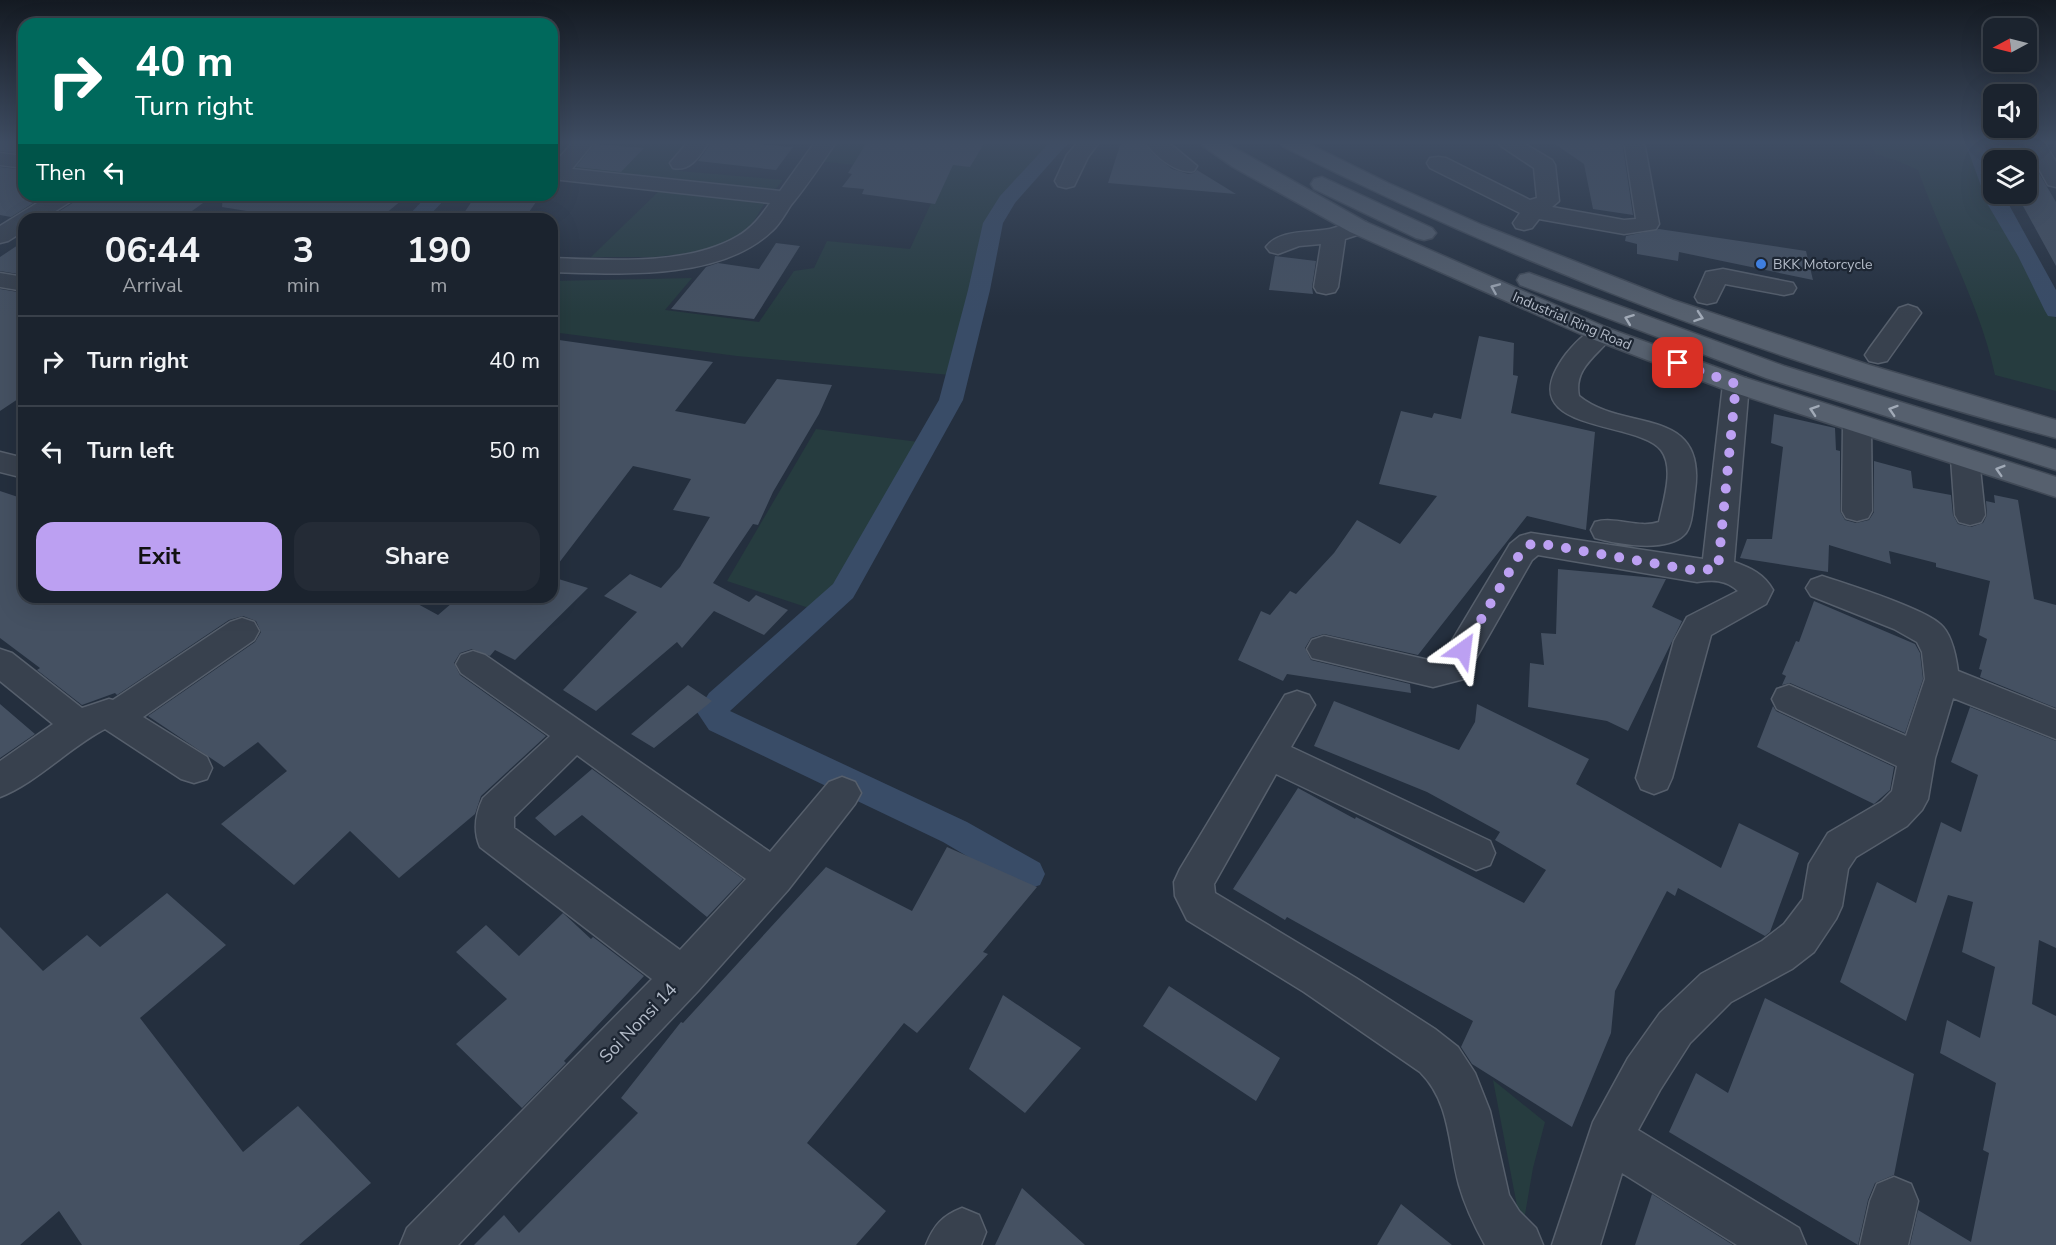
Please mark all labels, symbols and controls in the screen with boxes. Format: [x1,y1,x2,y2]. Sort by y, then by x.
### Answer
north arrow [1983,18,2037,72]
map controls [1983,18,2037,204]
text: 40 m [135,34,234,91]
icon: right [36,42,114,120]
button: sound [1983,84,2037,138]
text: Turn right [135,88,253,125]
button: layers [1983,150,2037,204]
icon: left [98,156,131,189]
text: Then [36,158,86,188]
text: 06:44 [105,226,200,275]
text: 3 [292,226,314,275]
text: 190 [406,226,471,275]
place label: BKK Motorcycle [1773,255,1872,274]
marker: BKK Motorcycle [1754,257,1768,271]
text: Arrival [122,272,182,299]
text: min [287,272,320,299]
text: m [430,272,447,299]
one-way arrow [1490,284,1501,296]
street label: Industrial Ring Road [1510,287,1634,355]
one-way arrow [1693,310,1703,322]
one-way arrow [1625,314,1636,326]
pin [1652,337,1703,388]
icon: right [36,345,69,378]
text: Turn right [87,346,188,376]
text: 40 m [489,346,540,376]
icon: arrive [1661,346,1694,379]
one-way arrow [1809,405,1820,418]
one-way arrow [1888,405,1899,417]
icon: left [36,435,69,468]
text: Turn left [87,436,174,466]
text: 50 m [489,436,540,466]
one-way arrow [1995,465,2006,477]
button: Exit [36,522,282,591]
button: Share [294,522,540,591]
position arrow [1431,618,1495,682]
street label: Soi Nonsi 14 [594,978,682,1068]

